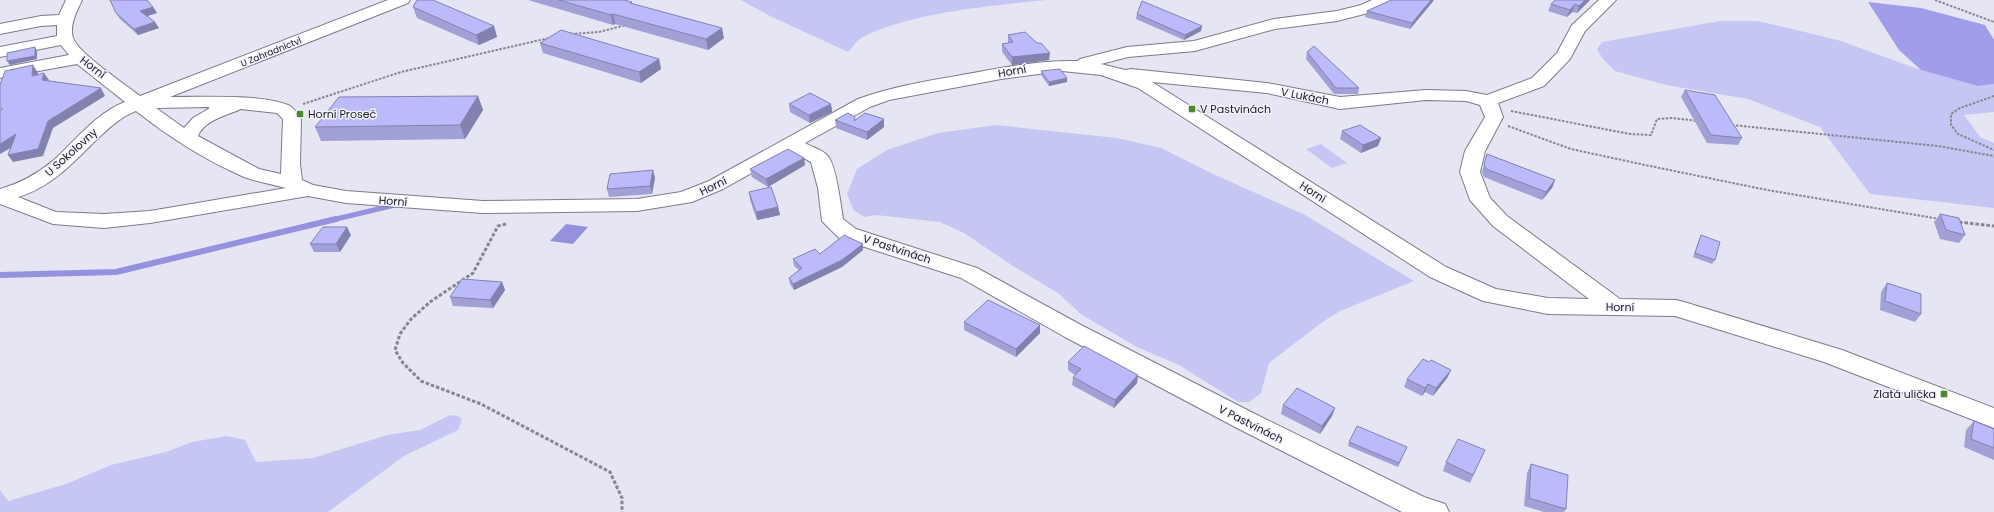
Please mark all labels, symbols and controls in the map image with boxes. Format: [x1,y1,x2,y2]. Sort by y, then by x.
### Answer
street label: U Zahradnictví [239,34,303,70]
street label: Horní [77,52,109,82]
street label: Horní [997,61,1028,81]
street label: V Lukách [1279,83,1331,109]
place label: V Pastvinách [1200,101,1271,117]
marker: V Pastvinách [1187,104,1197,114]
place label: Horní Proseč [308,106,377,122]
marker: Horní Proseč [295,109,305,119]
street label: U Sokolovny [41,124,101,180]
street label: Horní [697,172,730,199]
street label: Horní [1297,178,1330,207]
street label: Horní [378,192,408,210]
street label: V Pastvinách [861,230,933,268]
street label: Horní [1606,299,1635,315]
place label: Zlatá ulička [1873,386,1936,402]
marker: Zlatá ulička [1939,389,1949,399]
street label: V Pastvinách [1216,401,1286,447]

